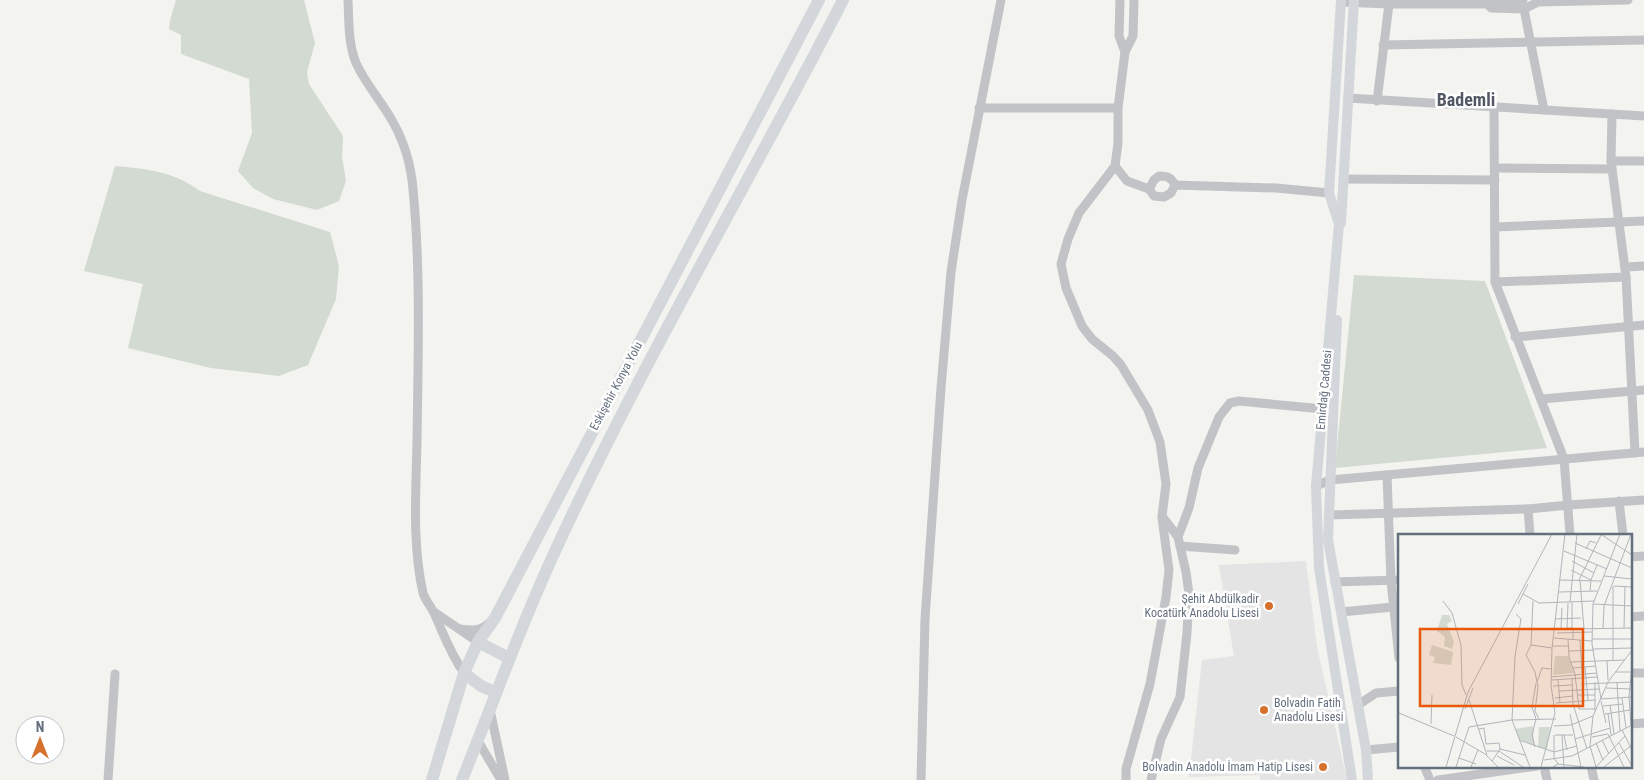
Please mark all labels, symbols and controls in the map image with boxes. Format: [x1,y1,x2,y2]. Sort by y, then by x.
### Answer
district label: Bademli [1437,89,1495,110]
street label: Eskişehir Konya Yolu [587,339,645,432]
street label: Emirdağ Caddesi [1314,350,1334,430]
inset map [1398,534,1632,768]
place label: Şehit Abdülkadir Kocatürk Anadolu Lisesi [1145,592,1259,620]
marker: Şehit Abdülkadir Kocatürk Anadolu Lisesi [1263,600,1275,612]
place label: Bolvadin Fatih Anadolu Lisesi [1274,696,1344,724]
marker: Bolvadin Fatih Anadolu Lisesi [1258,704,1270,716]
north arrow [15,715,65,765]
text: N [36,719,44,735]
place label: Bolvadin Anadolu İmam Hatip Lisesi [1142,759,1313,774]
marker: Bolvadin Anadolu İmam Hatip Lisesi [1317,761,1329,773]

